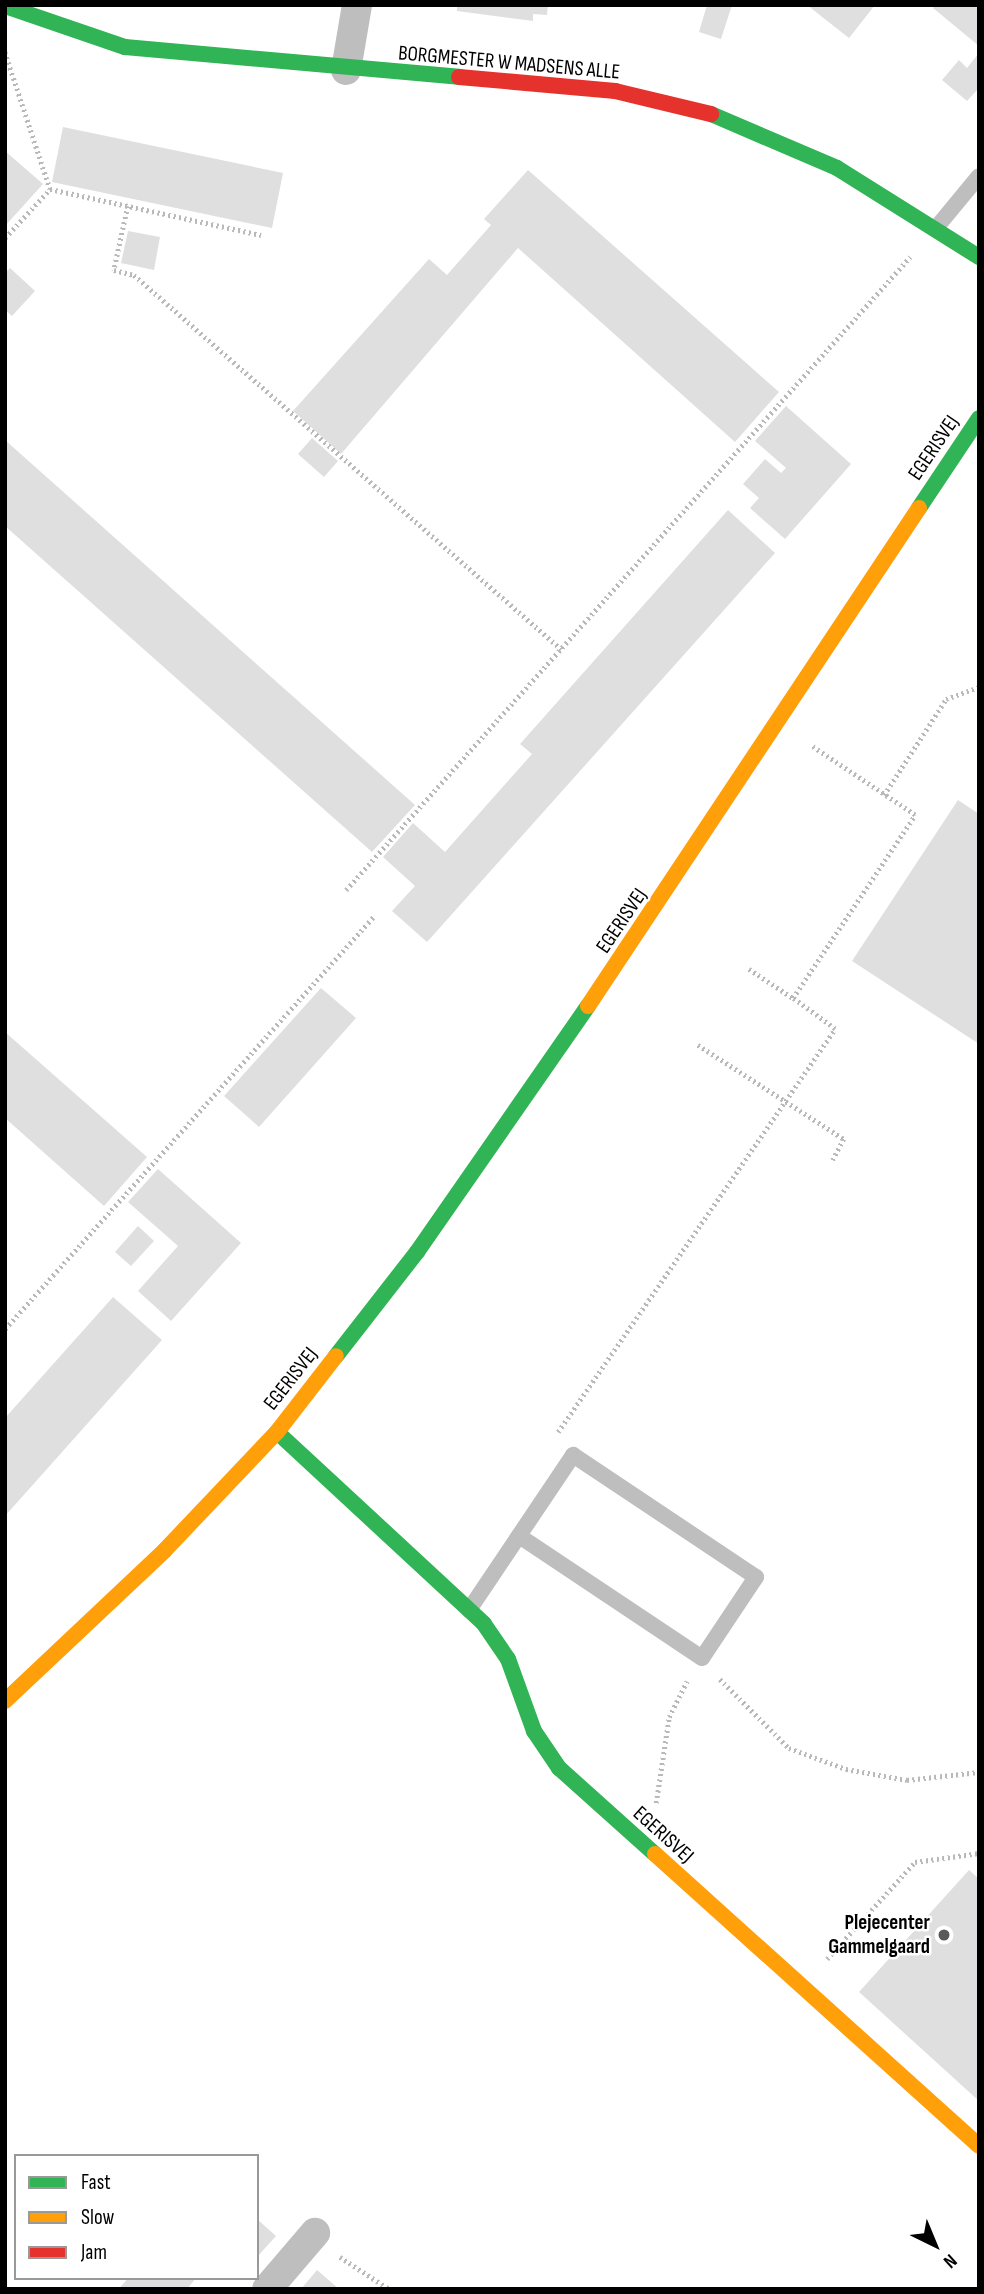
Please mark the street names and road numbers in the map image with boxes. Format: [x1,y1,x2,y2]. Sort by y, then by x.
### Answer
street label: BORGMESTER W MADSENS ALLE [397,41,621,85]
street label: EGERISVEJ [903,411,965,485]
street label: EGERISVEJ [591,884,653,958]
street label: EGERISVEJ [259,1343,323,1415]
street label: EGERISVEJ [627,1801,699,1869]

